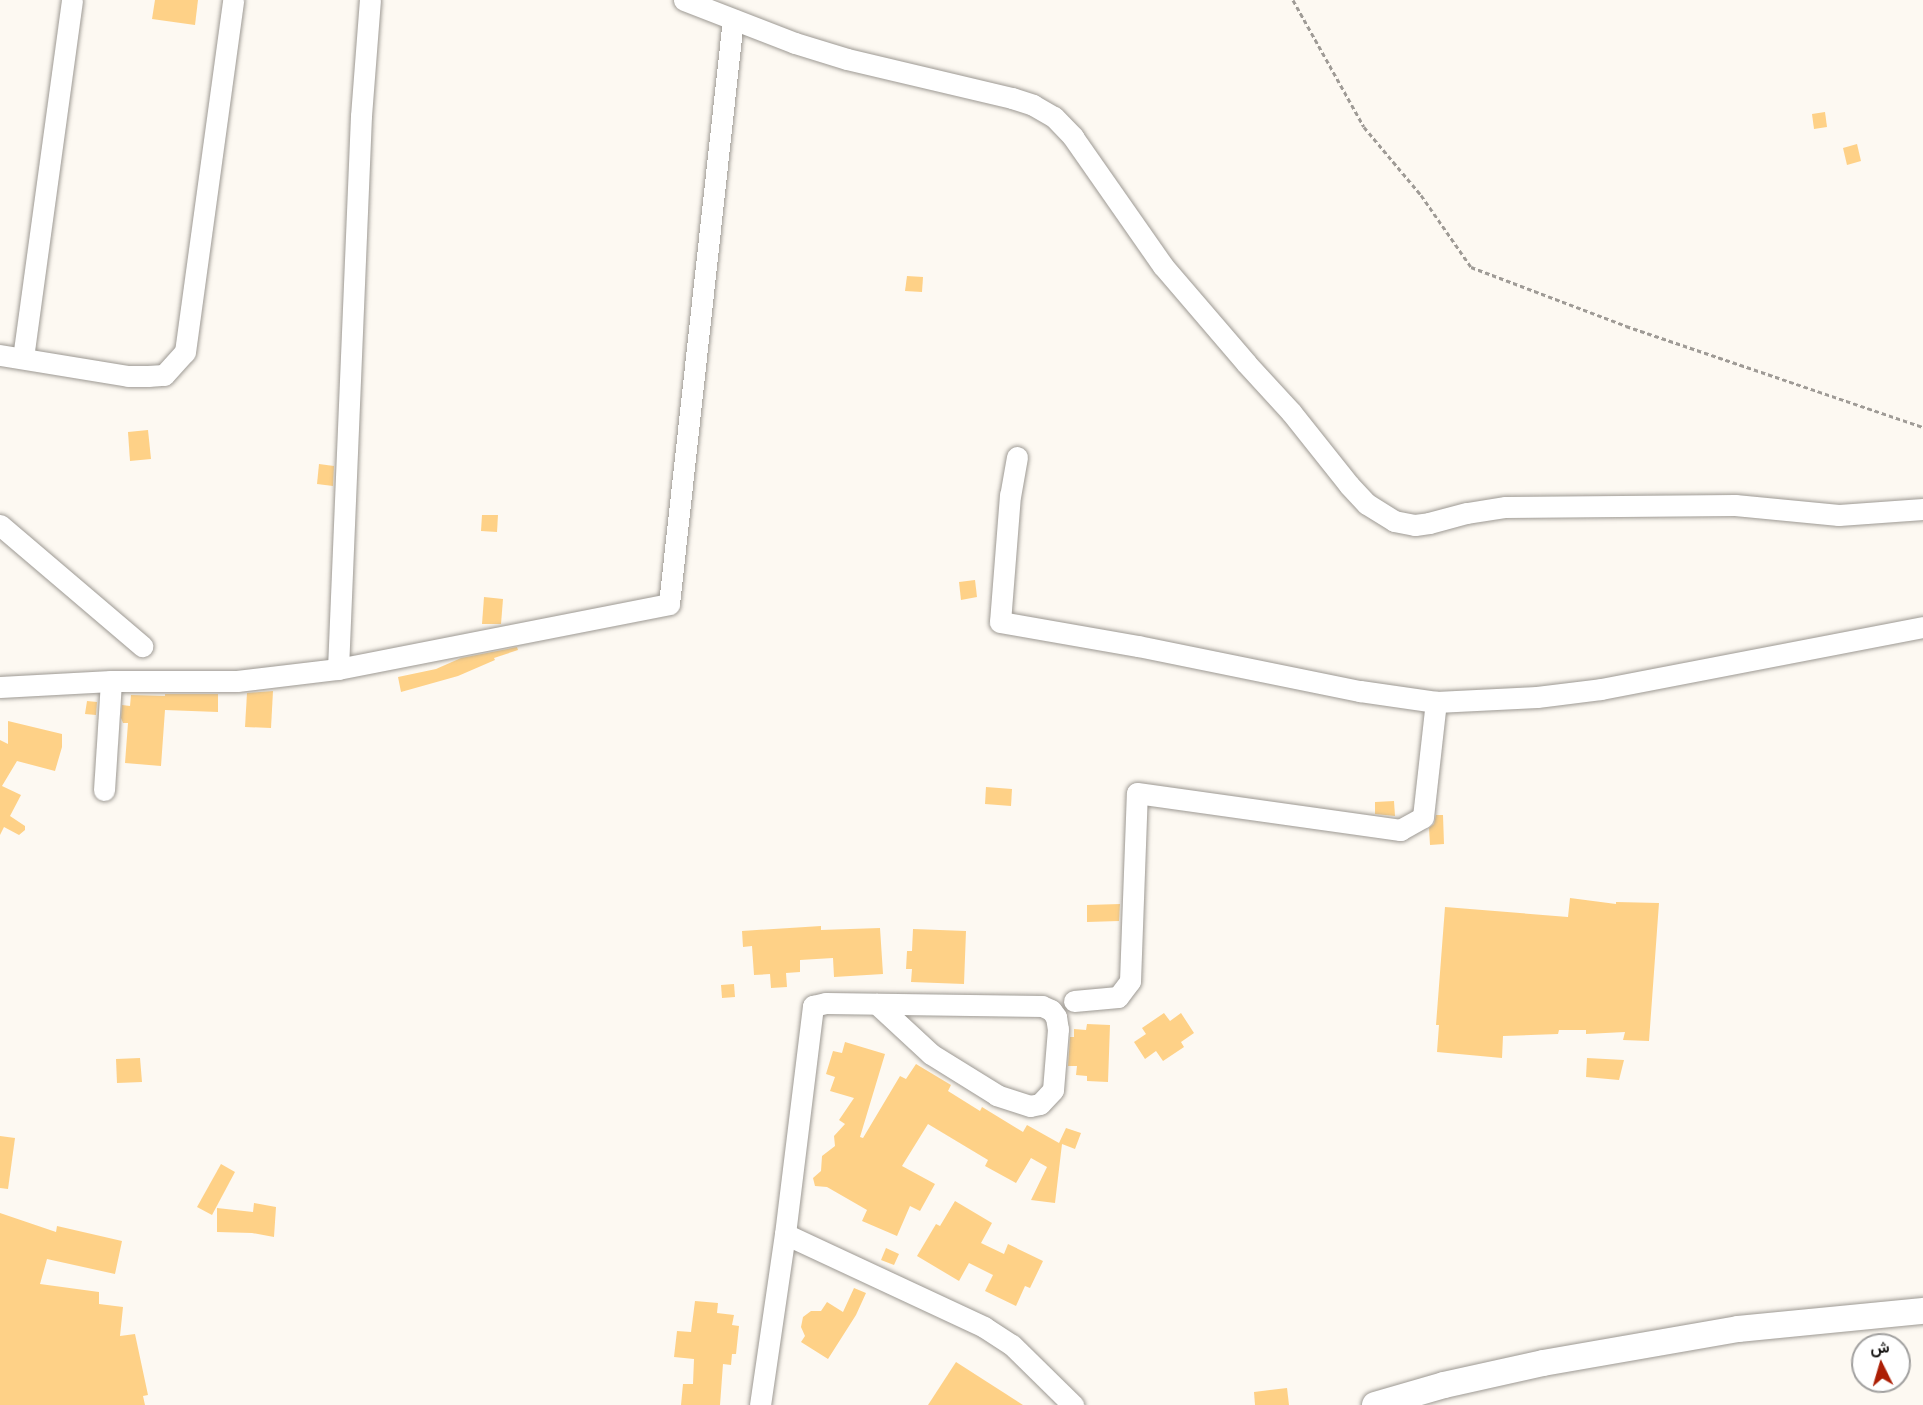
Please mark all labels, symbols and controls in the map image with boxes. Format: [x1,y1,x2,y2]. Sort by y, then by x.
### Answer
north arrow [1851,1333,1911,1393]
text: ش [1869,1335,1890,1359]

